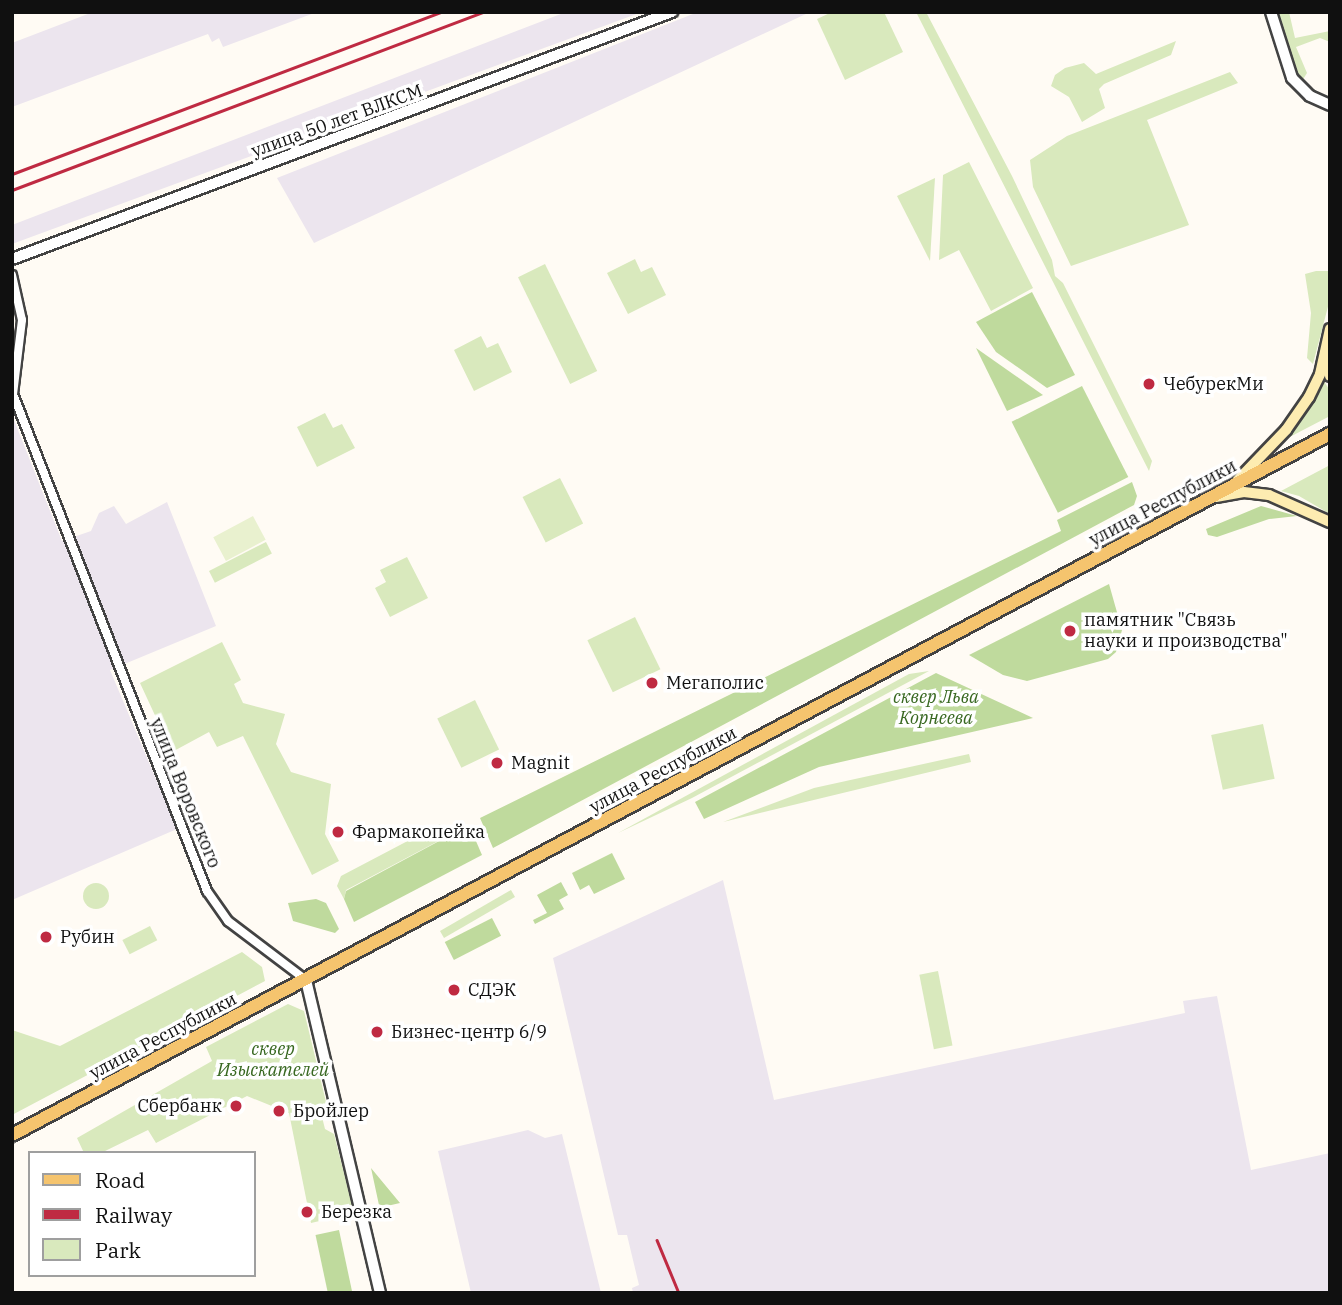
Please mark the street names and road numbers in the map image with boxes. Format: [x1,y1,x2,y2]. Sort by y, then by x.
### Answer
street label: улица 50 лет ВЛКСМ [248,80,426,162]
street label: улица Республики [1086,455,1240,551]
street label: улица Воровского [145,715,225,871]
street label: улица Республики [586,722,740,818]
street label: улица Республики [86,988,240,1084]

